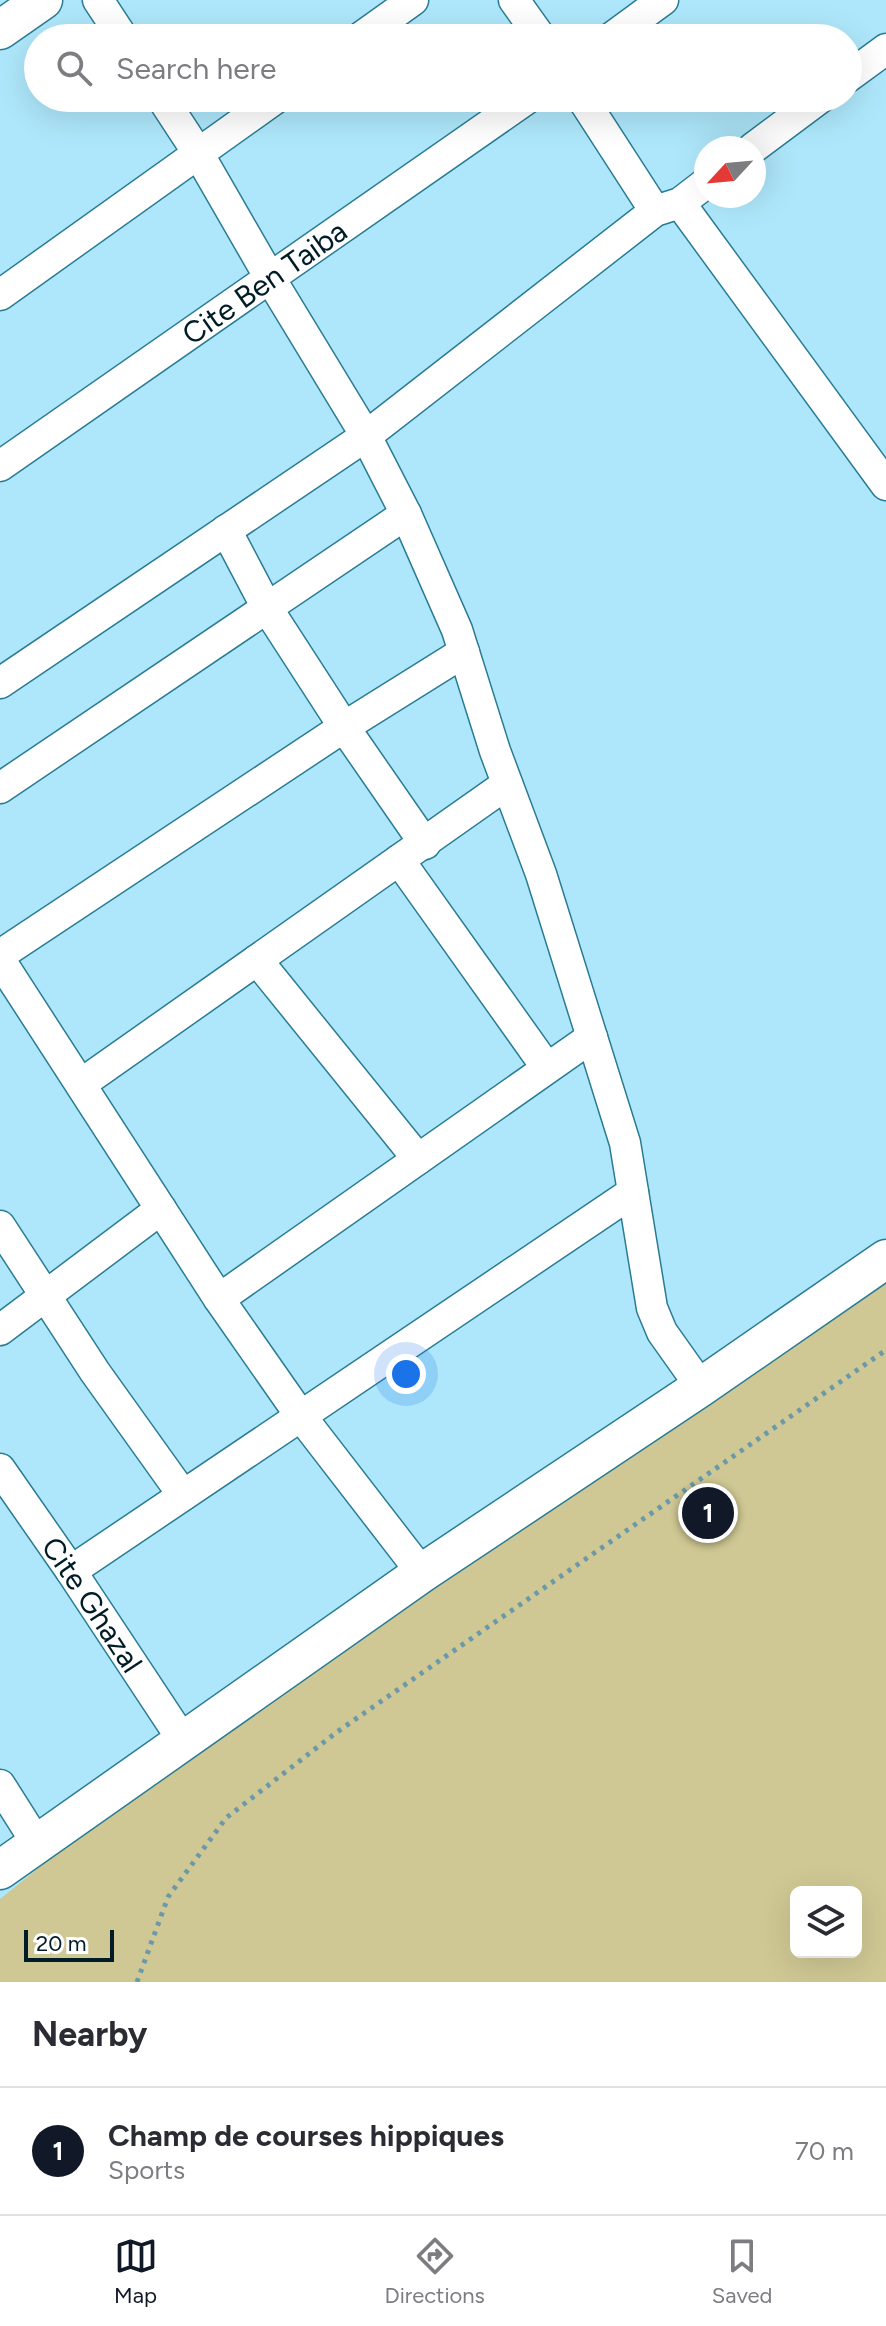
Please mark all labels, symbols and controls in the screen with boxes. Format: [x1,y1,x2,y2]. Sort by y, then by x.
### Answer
search box [24,24,862,112]
icon: search [52,46,96,90]
text: Search here [116,50,276,87]
north arrow [694,136,766,208]
street label: Cite Ben Taiba [175,212,354,352]
your location [386,1354,426,1394]
pin: 1 [682,1483,734,1543]
street label: Cite Ghazal [34,1529,151,1679]
map controls [790,1886,862,1958]
button: layers [790,1886,862,1958]
scale bar [24,1926,114,1962]
text: 20 m [36,1930,87,1957]
text: Nearby [32,2014,147,2055]
text: Champ de courses hippiques [108,2117,504,2154]
text: 1 [53,2135,63,2167]
text: 70 m [795,2135,854,2167]
text: Sports [108,2154,185,2186]
tab: Map [114,2234,158,2309]
tab: Directions [385,2234,485,2309]
tab: Saved [712,2234,772,2309]

